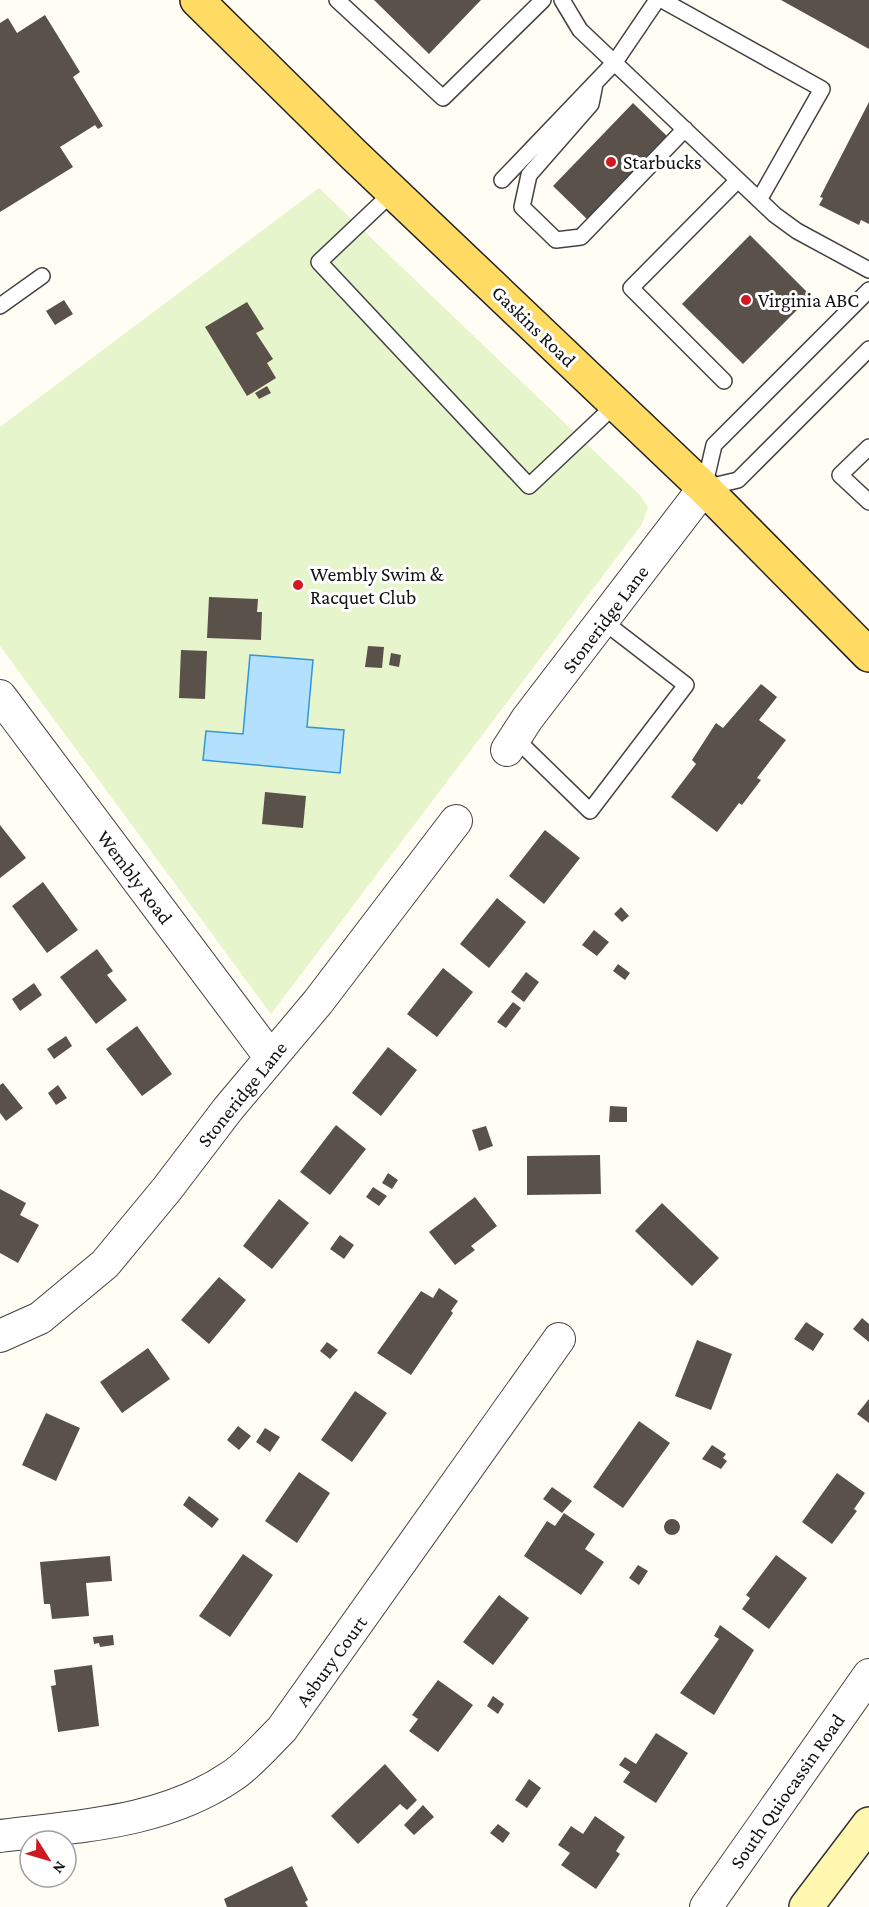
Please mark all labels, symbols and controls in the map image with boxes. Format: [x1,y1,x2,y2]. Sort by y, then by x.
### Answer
place label: Starbucks [623,151,702,173]
marker: Starbucks [604,155,618,169]
street label: Gaskins Road [488,281,581,372]
place label: Virginia ABC [758,289,859,312]
marker: Virginia ABC [739,293,753,307]
street label: Stoneridge Lane [557,561,654,678]
place label: Wembly Swim & Racquet Club [310,563,445,609]
marker: Wembly Swim & Racquet Club [291,578,305,592]
street label: Wembly Road [92,826,178,929]
street label: Stoneridge Lane [193,1037,292,1152]
street label: Asbury Court [291,1611,372,1711]
street label: South Quiocassin Road [725,1709,849,1873]
north arrow [18,1829,78,1889]
text: N [49,1858,70,1877]

